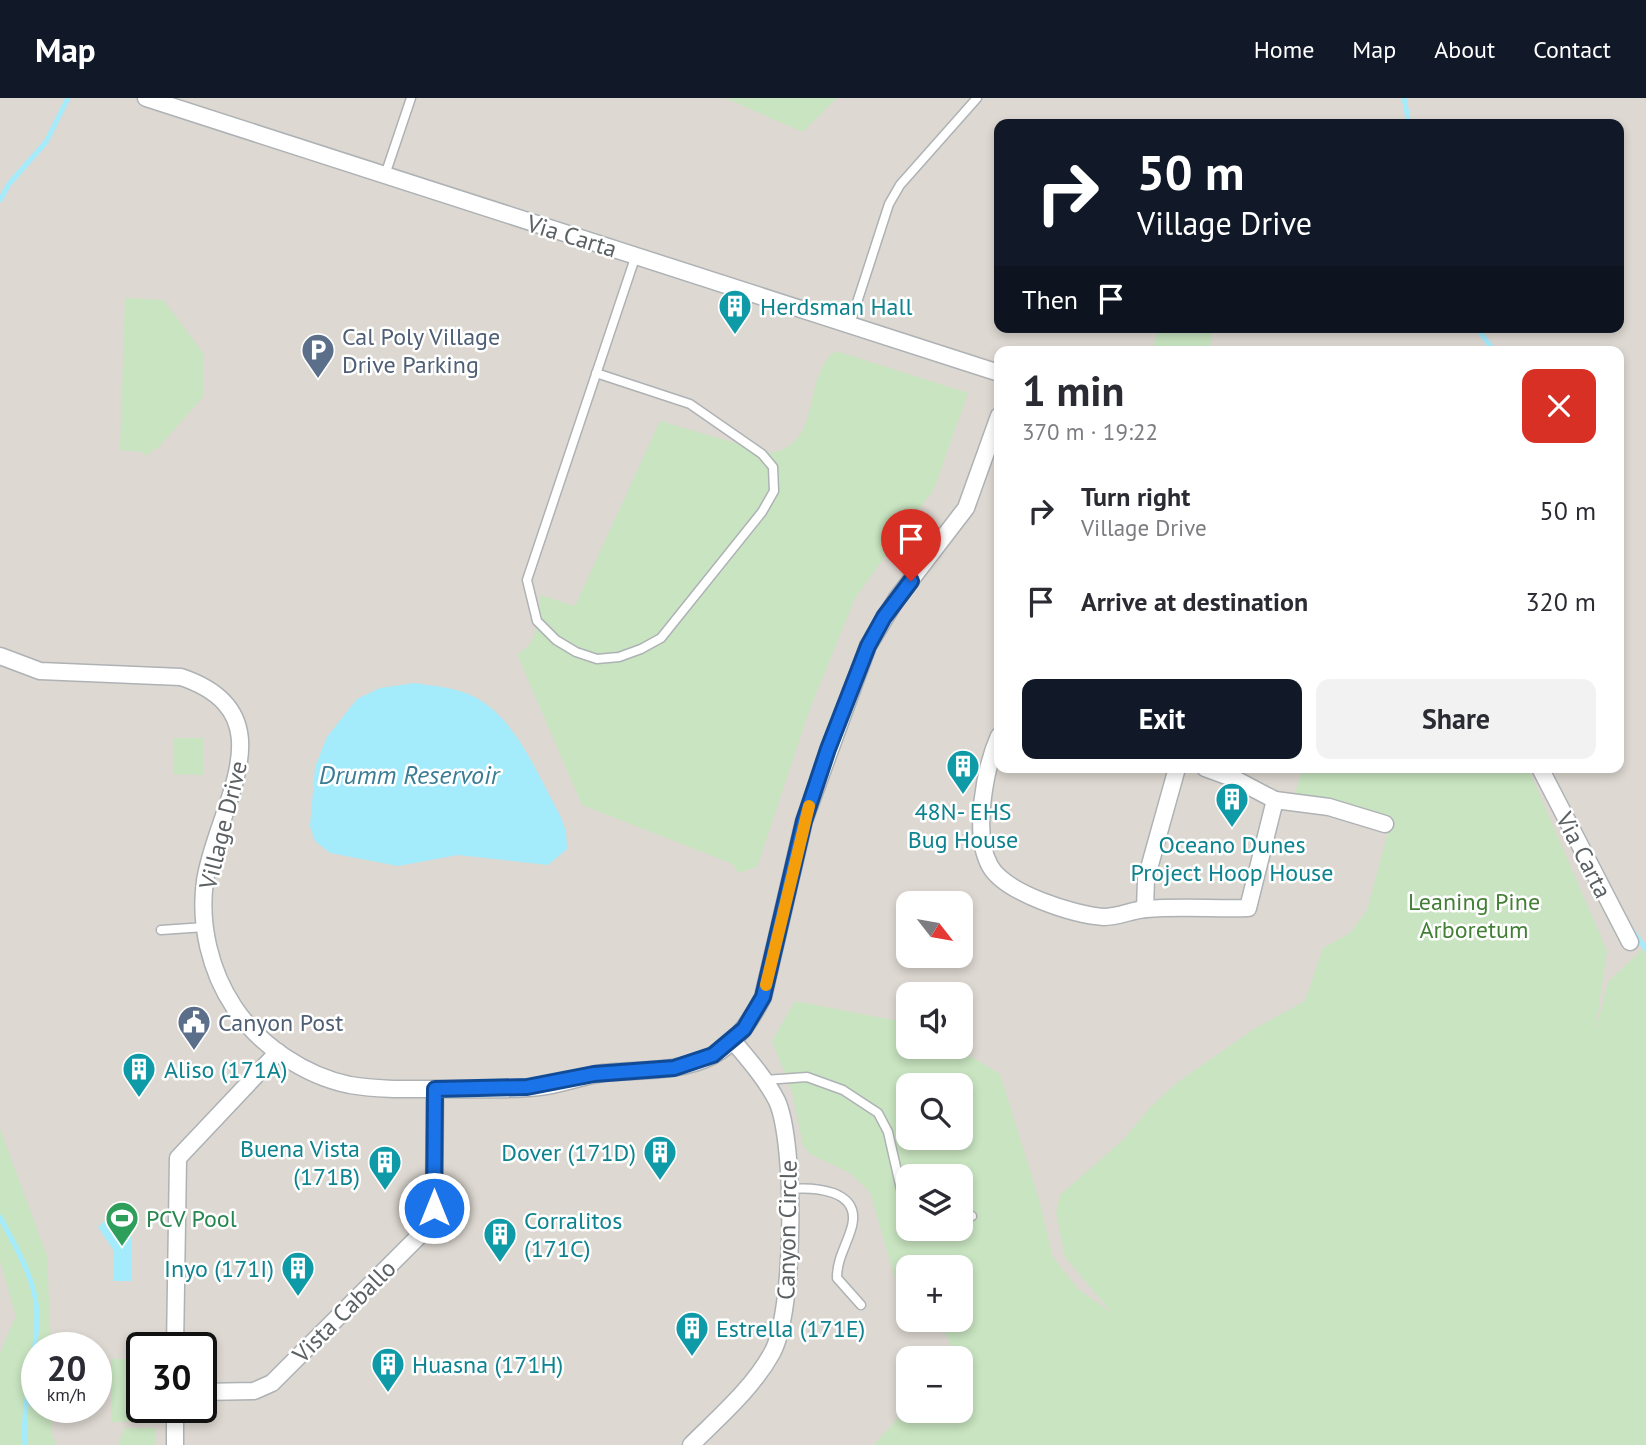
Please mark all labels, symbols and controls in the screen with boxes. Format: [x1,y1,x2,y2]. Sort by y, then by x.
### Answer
text: Map [35,28,96,71]
text: Home [1254,34,1314,65]
text: Map [1352,34,1396,65]
text: About [1434,34,1495,65]
text: Contact [1533,34,1611,65]
text: 50 m [1137,140,1244,204]
icon: right [1022,147,1113,238]
text: Village Drive [1137,202,1312,244]
street label: Via Carta [522,207,621,264]
icon: arrive [1092,280,1130,318]
text: Then [1022,283,1078,316]
building icon: Herdsman Hall [716,287,754,336]
place label: Herdsman Hall [760,291,912,322]
place label: Cal Poly Village Drive Parking [342,321,500,380]
parking icon: Cal Poly Village Drive Parking [299,331,337,380]
text: 1 min [1022,363,1124,418]
button: close [1522,369,1596,443]
text: 370 m · 19:22 [1022,417,1158,446]
text: Turn right [1081,480,1190,513]
icon: right [1022,492,1060,530]
text: 50 m [1540,494,1596,527]
pin [881,509,941,581]
text: Village Drive [1081,513,1207,542]
icon: arrive [892,520,930,558]
icon: arrive [1022,583,1060,621]
text: Arrive at destination [1081,585,1308,618]
text: 320 m [1525,585,1596,618]
button: Exit [1022,679,1302,759]
button: Share [1316,679,1596,759]
building icon: 48N- EHS Bug House [944,747,982,796]
street label: Village Drive [192,758,254,893]
water label: Drumm Reservoir [319,758,501,791]
building icon: Oceano Dunes Project Hoop House [1213,780,1251,829]
place label: 48N- EHS Bug House [908,796,1018,855]
street label: Via Carta [1549,806,1619,903]
place label: Oceano Dunes Project Hoop House [1131,829,1333,888]
park label: Leaning Pine Arboretum [1408,886,1540,945]
north arrow [896,891,973,968]
map controls [896,891,973,1423]
button: sound [896,982,973,1059]
public building icon: Canyon Post [175,1003,213,1052]
place label: Canyon Post [218,1007,343,1038]
building icon: Aliso (171A) [120,1050,158,1099]
place label: Aliso (171A) [164,1054,288,1085]
button: search [896,1073,973,1150]
place label: Buena Vista (171B) [240,1133,360,1192]
building icon: Dover (171D) [641,1133,679,1182]
place label: Dover (171D) [501,1137,636,1168]
building icon: Buena Vista (171B) [366,1143,404,1192]
street label: Canyon Circle [770,1160,804,1300]
button: layers [896,1164,973,1241]
position arrow [397,1171,471,1245]
sports icon: PCV Pool [103,1199,141,1248]
place label: PCV Pool [146,1203,237,1234]
place label: Corralitos (171C) [524,1205,622,1264]
building icon: Corralitos (171C) [481,1215,519,1264]
building icon: Inyo (171I) [279,1249,317,1298]
place label: Inyo (171I) [164,1253,274,1284]
street label: Vista Caballo [285,1253,402,1370]
button: + [896,1255,973,1332]
building icon: Estrella (171E) [673,1309,711,1358]
place label: Estrella (171E) [716,1313,865,1344]
speed limit sign: 30 [126,1332,217,1423]
text: 20 [47,1345,86,1391]
building icon: Huasna (171H) [369,1345,407,1394]
button: − [896,1346,973,1423]
place label: Huasna (171H) [412,1349,563,1380]
text: km/h [47,1383,86,1406]

